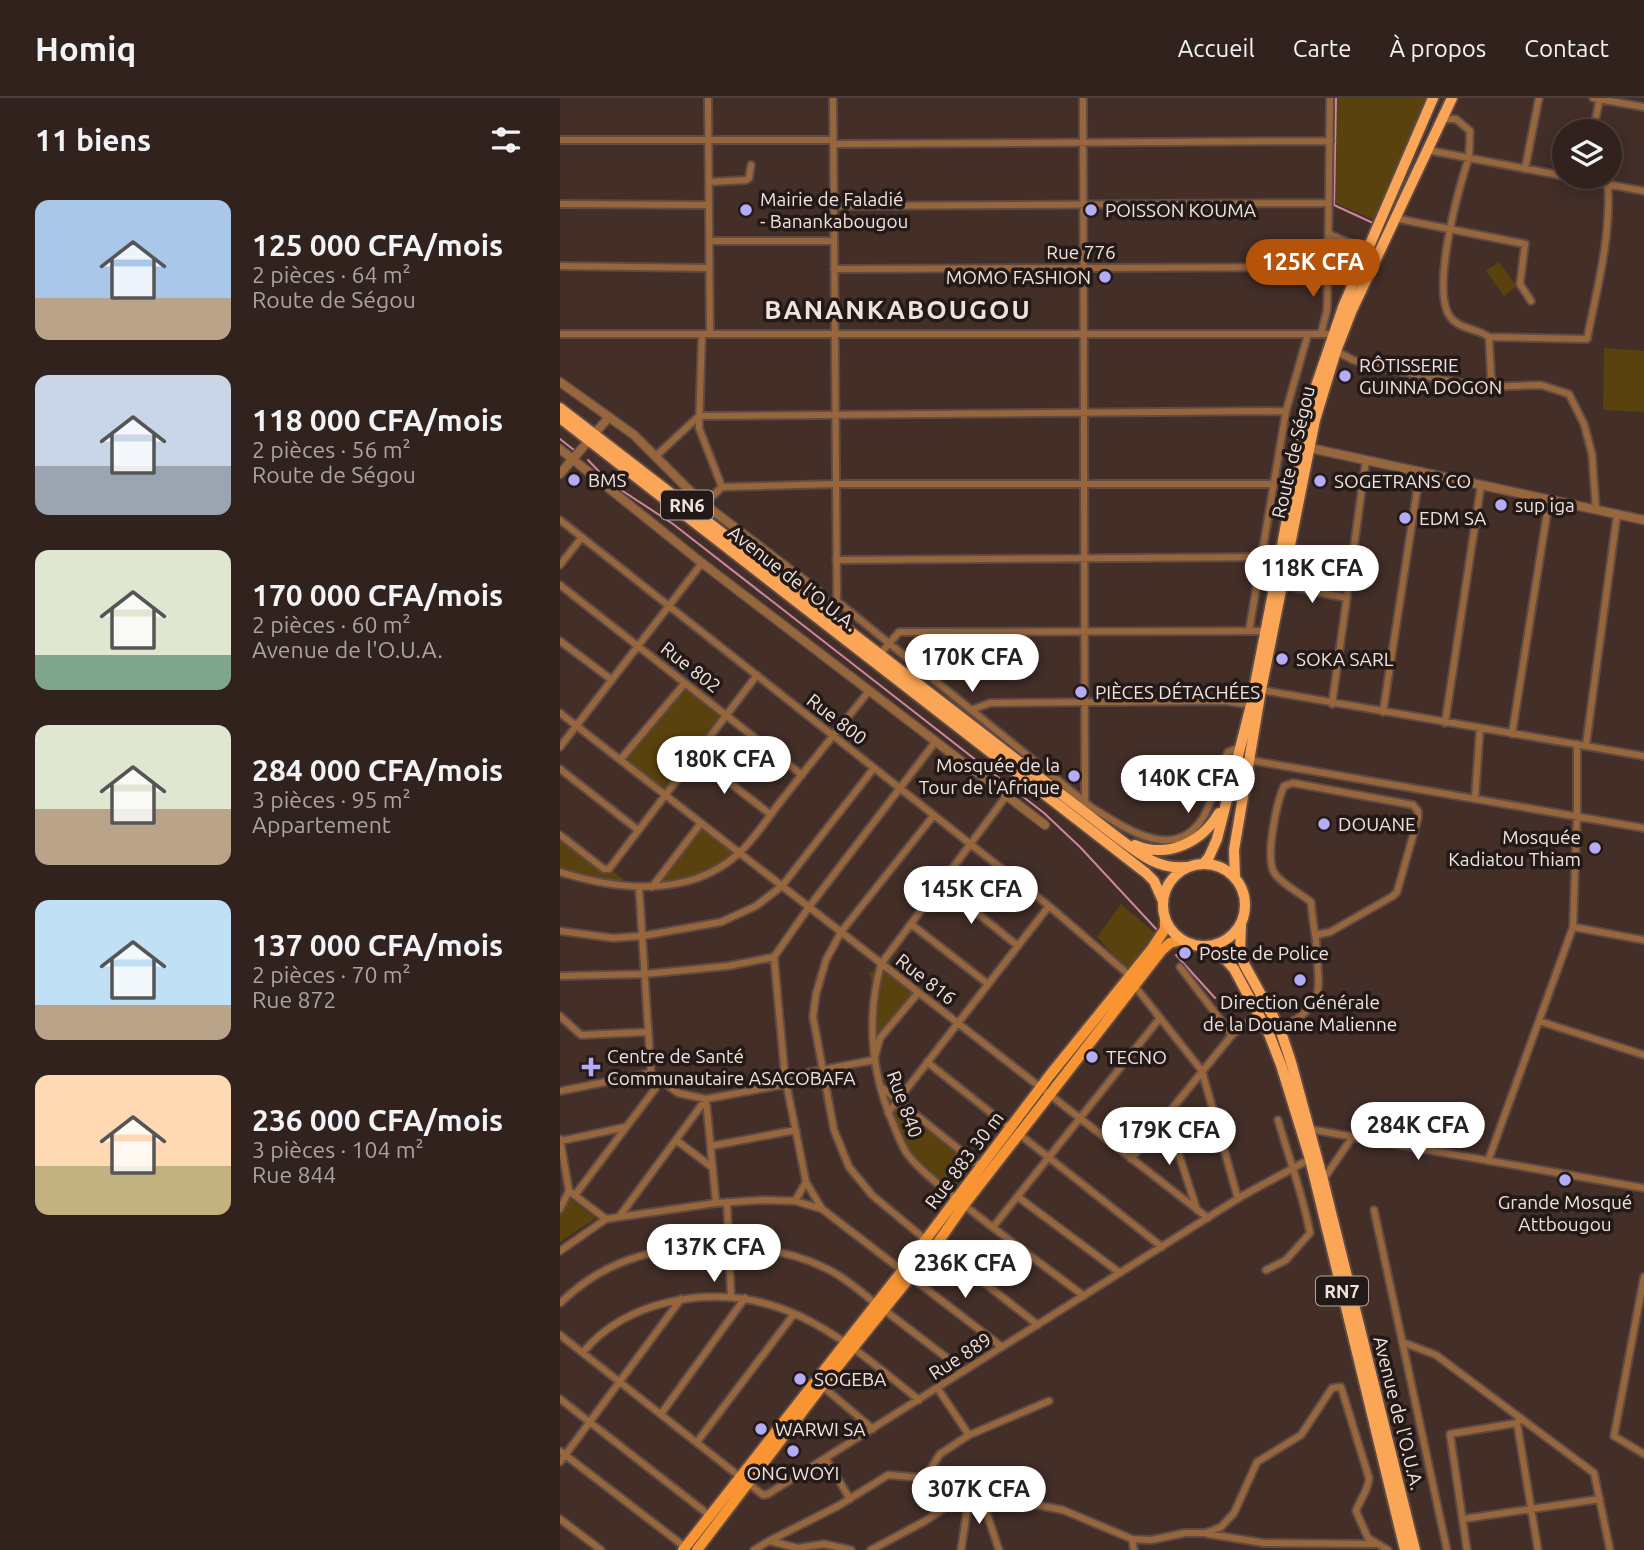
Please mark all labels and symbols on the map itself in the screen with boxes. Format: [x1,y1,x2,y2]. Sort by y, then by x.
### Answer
place label: Mairie de Faladié - Banankabougou [760,188,908,232]
place label: POISSON KOUMA [1105,199,1257,221]
marker: Mairie de Faladié - Banankabougou [738,202,754,218]
marker: POISSON KOUMA [1083,202,1099,218]
pin: 125K CFA [1241,240,1385,299]
street label: Rue 776 [1046,241,1116,263]
place label: MOMO FASHION [946,266,1091,288]
marker: MOMO FASHION [1097,269,1113,285]
district label: BANANKABOUGOU [764,295,1032,324]
place label: RÔTISSERIE GUINNA DOGON [1359,354,1502,398]
marker: RÔTISSERIE GUINNA DOGON [1337,368,1353,384]
street label: Route de Ségou [1267,384,1319,520]
place label: BMS [588,469,627,491]
place label: SOGETRANS CO [1334,470,1471,492]
marker: BMS [566,472,582,488]
marker: SOGETRANS CO [1312,473,1328,489]
road number: RN6 [661,491,713,520]
place label: sup iga [1515,494,1575,516]
marker: sup iga [1493,497,1509,513]
place label: EDM SA [1419,507,1487,529]
marker: EDM SA [1397,510,1413,526]
street label: Avenue de l'O.U.A. [724,521,862,635]
pin: 118K CFA [1240,546,1384,605]
pin: 170K CFA [900,634,1044,694]
street label: Rue 802 [657,637,725,697]
place label: SOKA SARL [1296,648,1394,670]
marker: SOKA SARL [1274,651,1290,667]
place label: PIÈCES DÉTACHÉES [1095,681,1260,703]
marker: PIÈCES DÉTACHÉES [1073,684,1089,700]
street label: Rue 800 [803,689,871,749]
pin: 180K CFA [652,736,796,796]
place label: Mosquée de la Tour de l'Afrique [919,754,1060,798]
pin: 140K CFA [1116,756,1260,815]
marker: Mosquée de la Tour de l'Afrique [1066,768,1082,784]
place label: DOUANE [1338,813,1416,835]
marker: DOUANE [1316,816,1332,832]
place label: Mosquée Kadiatou Thiam [1448,826,1581,870]
marker: Mosquée Kadiatou Thiam [1587,840,1603,856]
pin: 145K CFA [899,866,1043,926]
place label: Poste de Police [1199,942,1329,964]
marker: Poste de Police [1177,945,1193,961]
street label: Rue 816 [892,949,960,1009]
marker: Direction Générale de la Douane Malienne [1292,972,1308,988]
place label: Direction Générale de la Douane Malienne [1203,991,1397,1035]
place label: Centre de Santé Communautaire ASACOBAFA [607,1045,856,1089]
place label: TECNO [1106,1046,1167,1068]
marker: TECNO [1084,1049,1100,1065]
marker: Centre de Santé Communautaire ASACOBAFA [581,1057,601,1077]
street label: Rue 840 [883,1067,927,1141]
pin: 284K CFA [1346,1102,1490,1162]
street label: Rue 883 30 m [920,1107,1008,1213]
pin: 179K CFA [1097,1108,1241,1167]
marker: Grande Mosqué Attbougou [1557,1172,1573,1188]
place label: Grande Mosqué Attbougou [1498,1191,1632,1235]
pin: 137K CFA [642,1224,786,1284]
pin: 236K CFA [893,1240,1037,1300]
road number: RN7 [1316,1276,1368,1306]
street label: Rue 889 [925,1328,995,1384]
street label: Avenue de l'O.U.A. [1369,1334,1429,1492]
place label: SOGEBA [814,1368,887,1390]
marker: SOGEBA [792,1371,808,1387]
place label: WARWI SA [775,1418,866,1440]
marker: WARWI SA [753,1421,769,1437]
marker: ONG WOYI [785,1443,801,1459]
place label: ONG WOYI [747,1462,839,1484]
pin: 307K CFA [907,1466,1051,1526]

